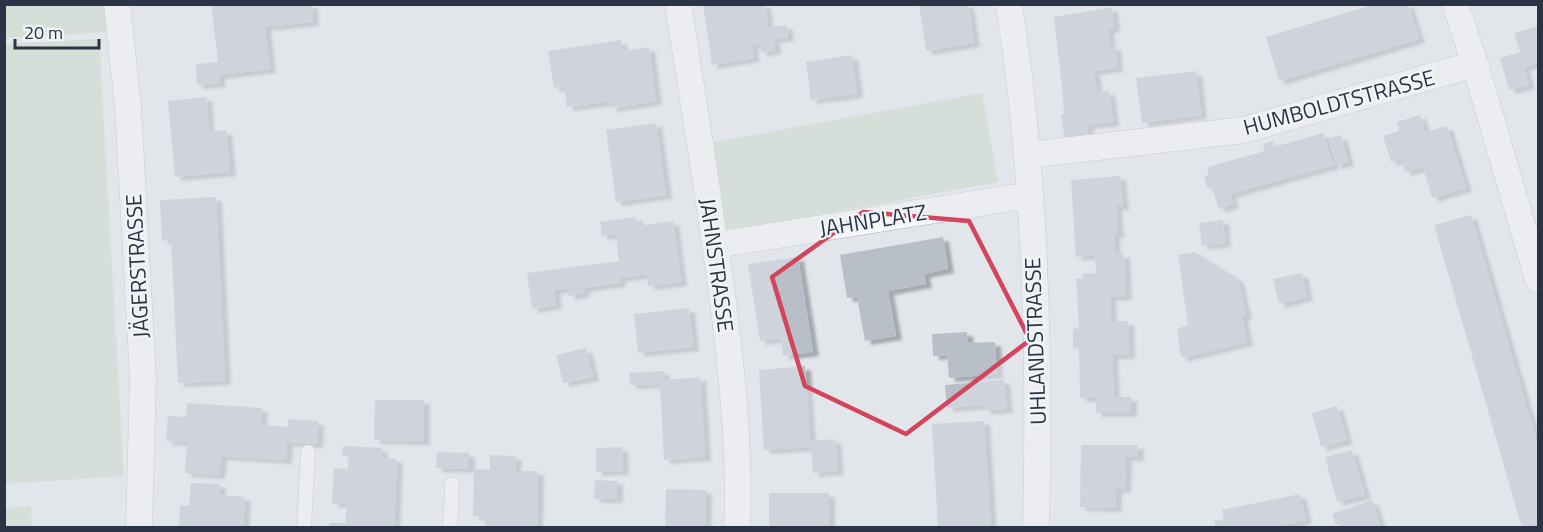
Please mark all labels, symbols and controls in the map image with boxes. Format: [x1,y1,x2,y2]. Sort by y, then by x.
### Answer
scale bar [15,12,99,50]
text: 20 m [24,19,63,46]
street label: HUMBOLDTSTRASSE [1239,60,1439,144]
street label: JÄGERSTRASSE [116,193,158,339]
street label: JAHNPLATZ [817,195,929,245]
street label: JAHNSTRASSE [691,196,743,334]
street label: UHLANDSTRASSE [1015,257,1055,425]

